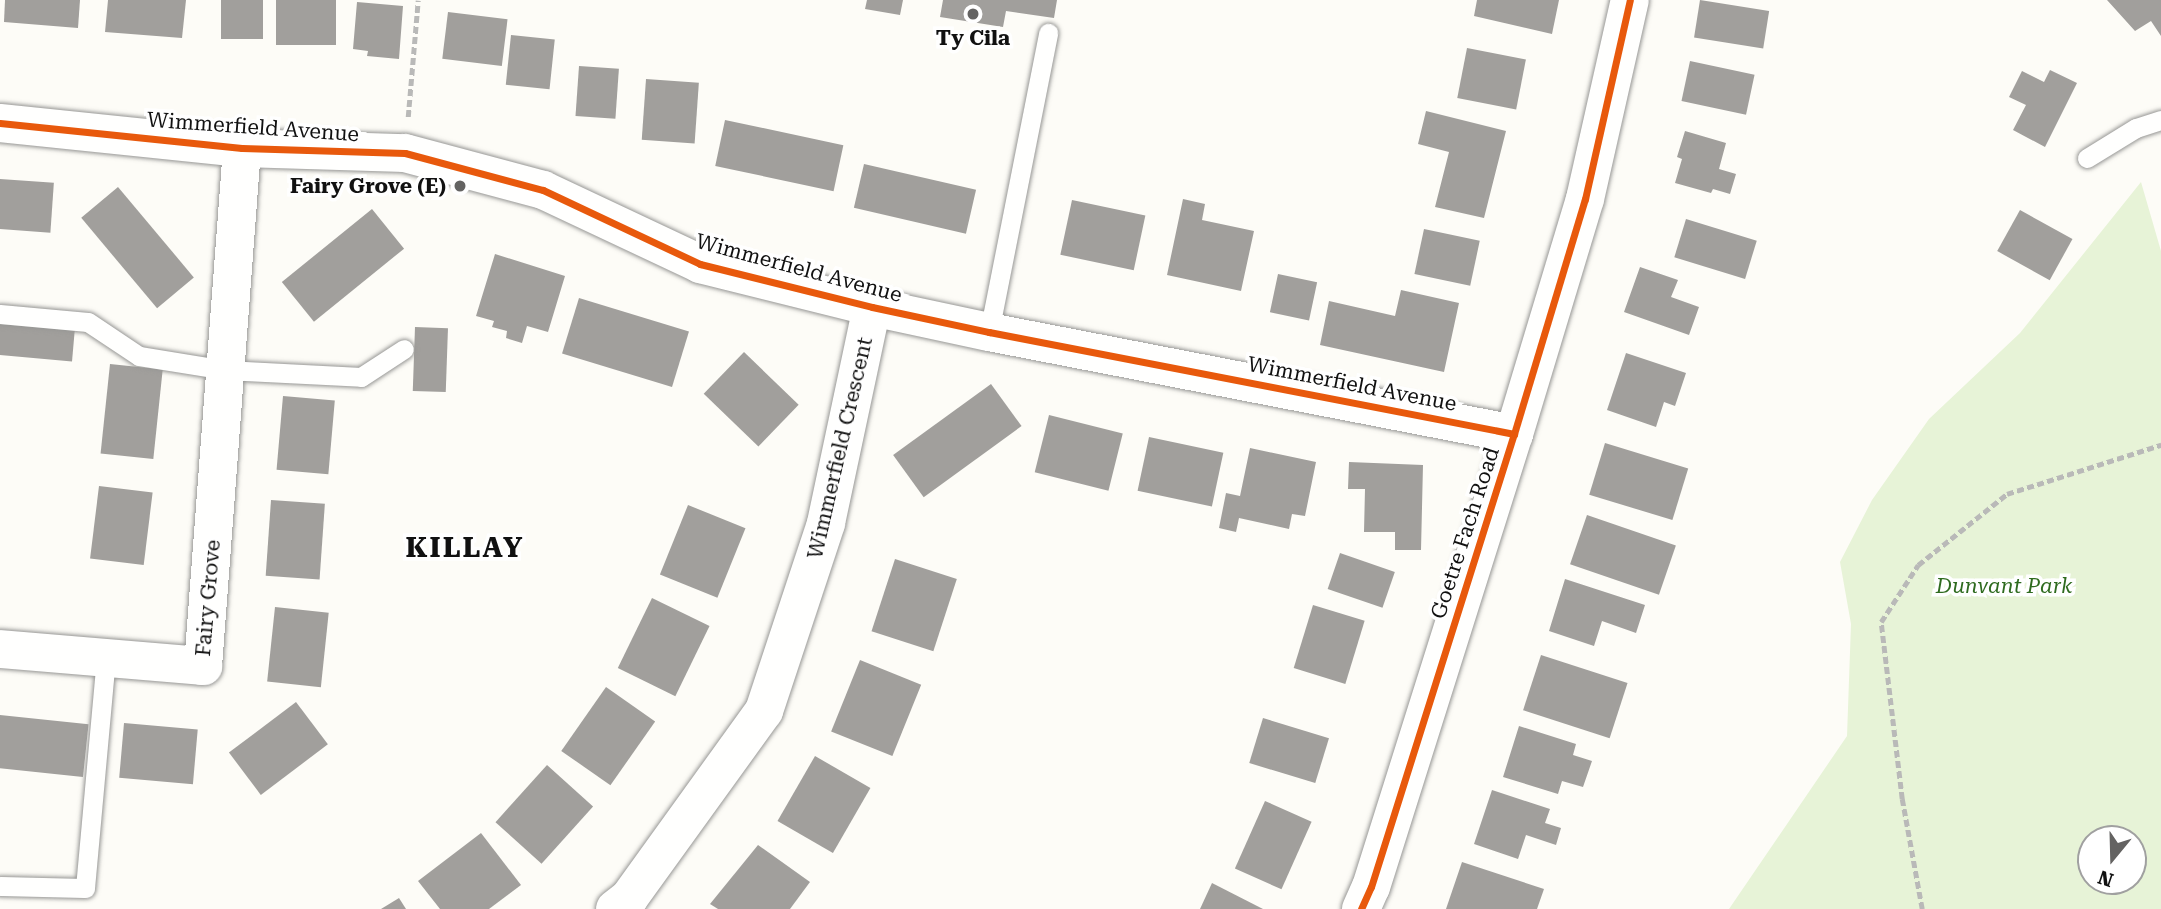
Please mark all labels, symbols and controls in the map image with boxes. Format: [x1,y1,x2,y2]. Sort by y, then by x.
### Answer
marker: Ty Cila [965,6,981,22]
place label: Ty Cila [936,25,1010,51]
street label: Wimmerfield Avenue [146,107,360,147]
place label: Fairy Grove (E) [290,173,446,199]
marker: Fairy Grove (E) [452,178,468,194]
street label: Wimmerfield Avenue [693,228,905,308]
street label: Wimmerfield Crescent [802,335,878,561]
street label: Wimmerfield Avenue [1245,351,1459,417]
street label: Goetre Fach Road [1425,444,1505,622]
district label: KILLAY [406,531,524,565]
street label: Fairy Grove [190,539,226,657]
park label: Dunvant Park [1936,573,2072,599]
north arrow [2077,825,2147,895]
text: N [2095,865,2116,892]

